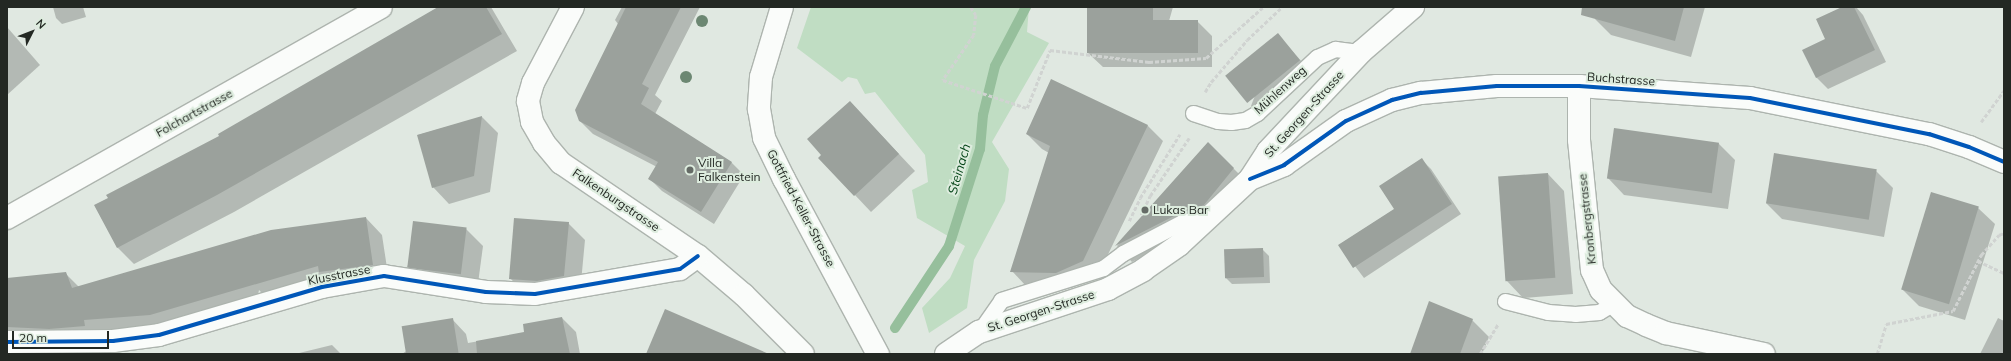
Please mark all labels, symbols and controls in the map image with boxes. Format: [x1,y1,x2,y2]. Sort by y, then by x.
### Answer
north arrow [12,12,52,52]
text: N [33,16,49,32]
street label: Mühlenweg [1251,63,1309,117]
street label: St. Georgen-Strasse [1261,68,1347,160]
street label: Buchstrasse [1587,69,1655,89]
street label: Folchartstrasse [153,86,235,140]
water label: Steinach [944,142,974,196]
street label: Gottfried-Keller-Strasse [764,147,838,269]
place label: Villa Falkenstein [698,156,761,184]
marker: Villa Falkenstein [685,165,695,175]
street label: Falkenburgstrasse [570,166,662,234]
street label: Kronbergstrasse [1575,173,1599,265]
place label: Lukas Bar [1153,203,1208,217]
marker: Lukas Bar [1140,205,1150,215]
street label: Klusstrasse [307,262,371,288]
street label: St. Georgen-Strasse [986,287,1096,335]
scale bar [14,323,111,349]
text: 20 m [19,330,47,345]

